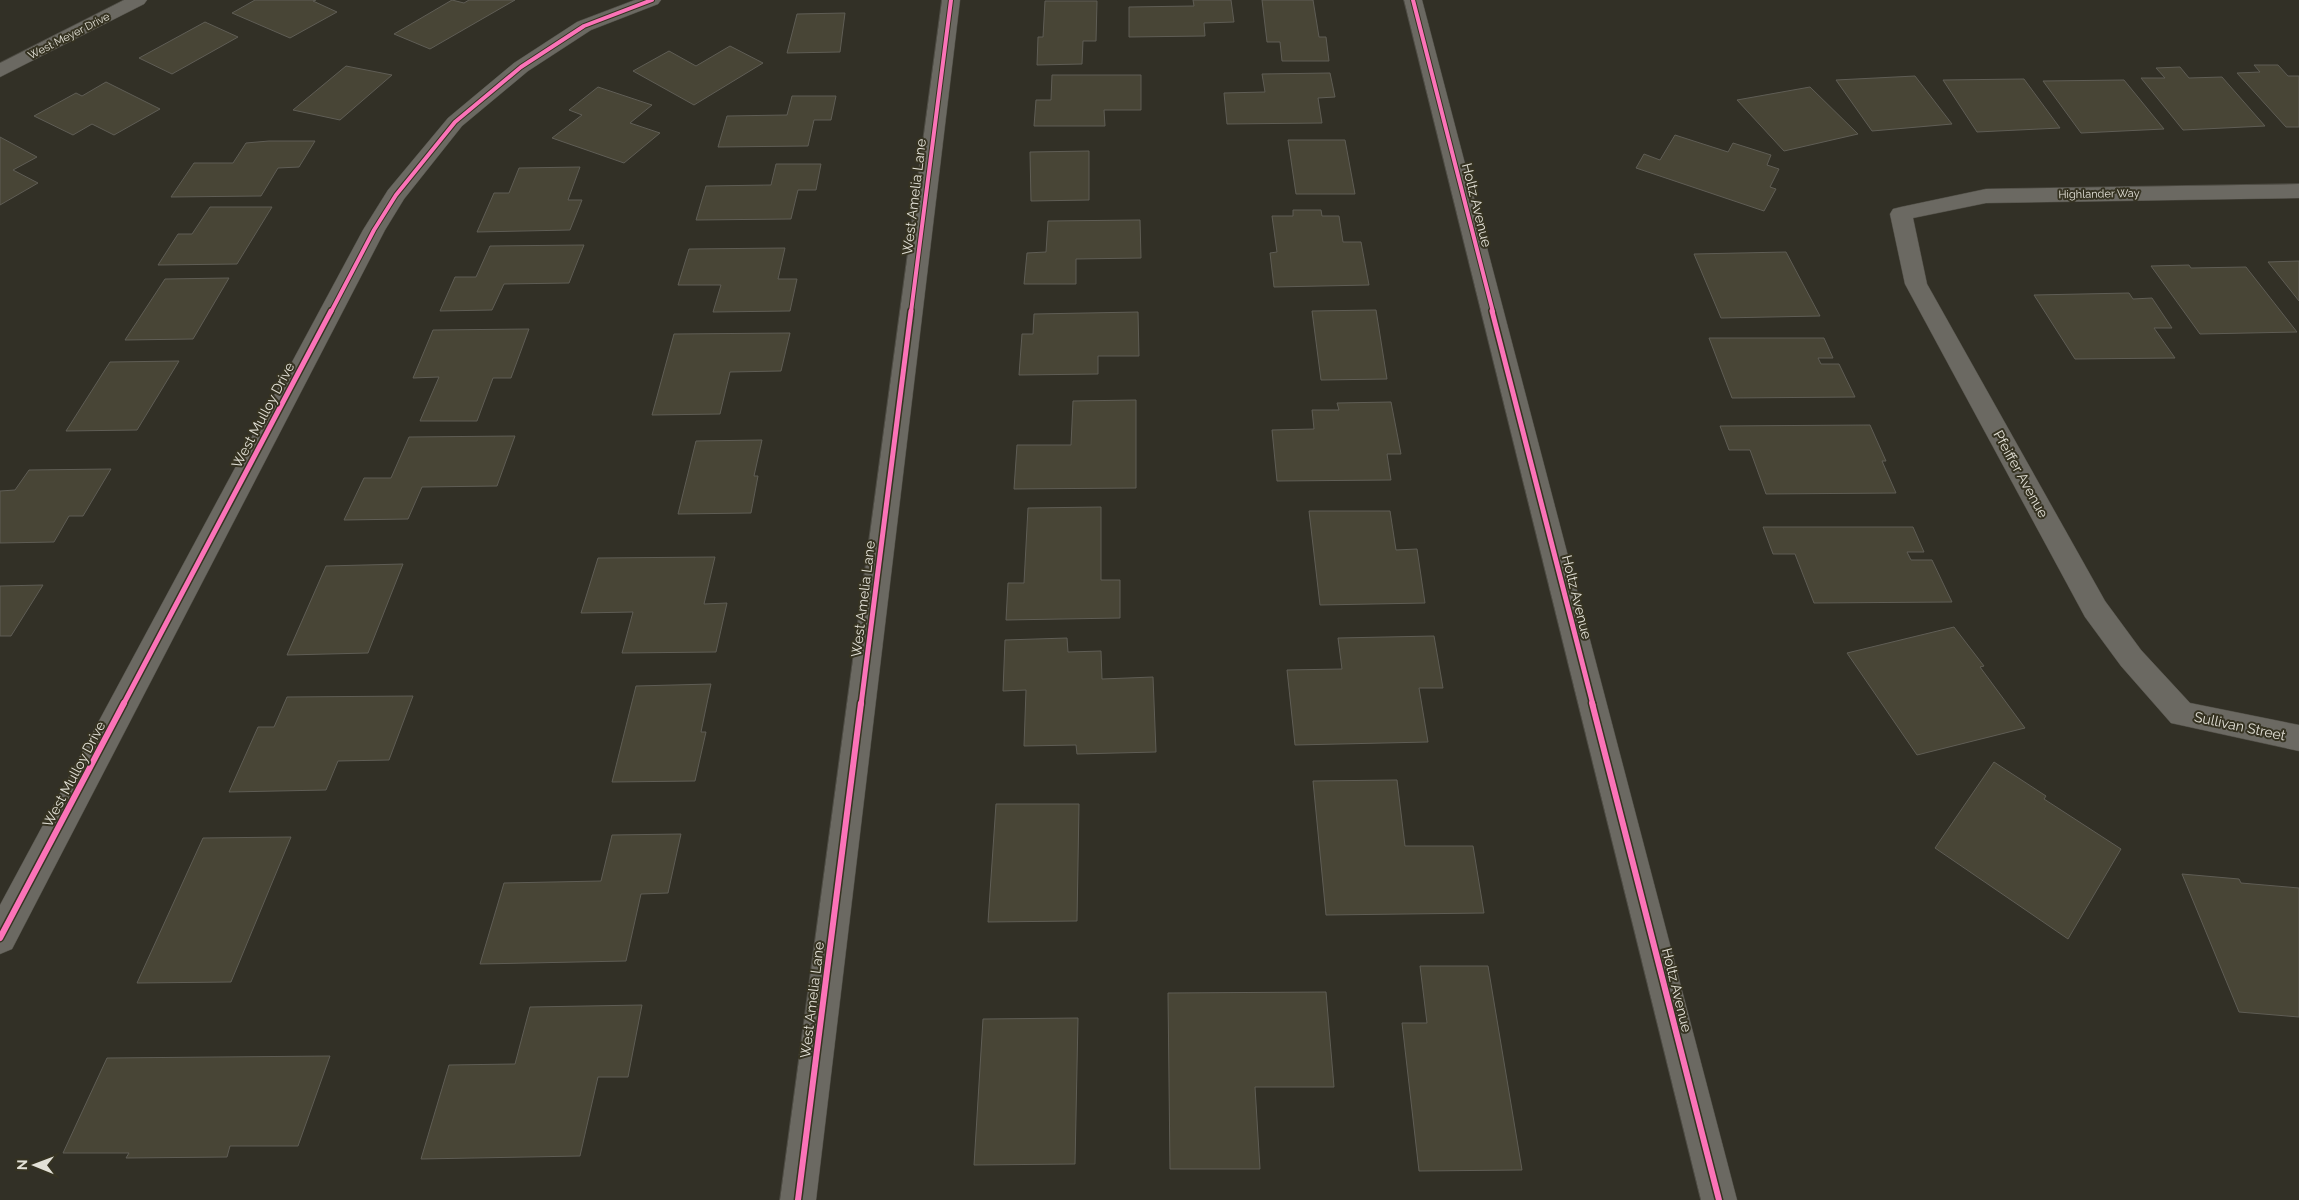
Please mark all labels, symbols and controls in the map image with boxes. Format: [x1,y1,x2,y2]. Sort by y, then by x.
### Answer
street label: West Meyer Drive [26,10,112,62]
street label: West Amelia Lane [899,138,929,256]
street label: Holtz Avenue [1459,161,1495,249]
street label: Highlander Way [2058,187,2140,201]
street label: West Mulloy Drive [228,359,298,471]
street label: Pfeiffer Avenue [1990,428,2052,520]
street label: West Amelia Lane [848,540,878,658]
street label: Holtz Avenue [1559,553,1595,641]
street label: Sullivan Street [2193,709,2287,744]
street label: West Mulloy Drive [39,718,109,830]
street label: West Amelia Lane [797,941,827,1059]
street label: Holtz Avenue [1659,946,1695,1034]
north arrow [10,1140,60,1190]
text: N [14,1159,30,1170]

